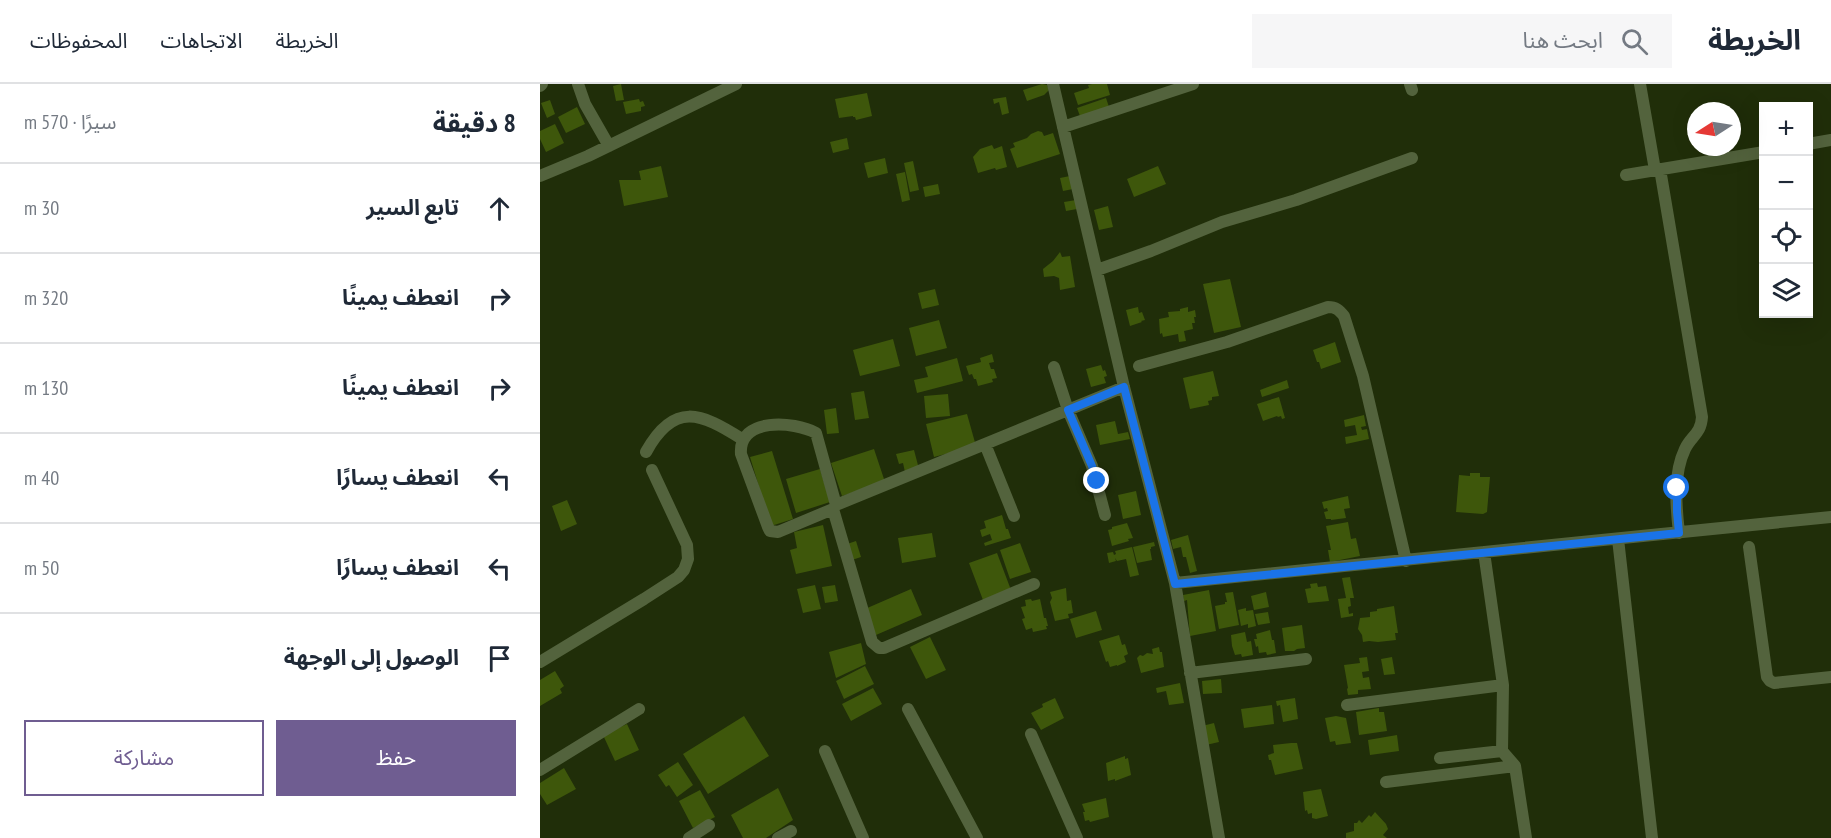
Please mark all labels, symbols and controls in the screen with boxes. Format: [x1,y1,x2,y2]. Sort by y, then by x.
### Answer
search box [1252,14,1672,68]
text: الخريطة [1708,21,1801,58]
icon: search [1618,25,1651,58]
text: ابحث هنا [1523,26,1603,54]
text: المحفوظات [30,27,127,54]
text: الاتجاهات [160,27,242,54]
text: الخريطة [275,27,338,54]
north arrow [1687,102,1741,156]
map controls [1759,102,1813,318]
button: + [1759,102,1813,156]
text: 8 دقيقة [433,106,516,139]
text: سيرًا · 570 m [24,109,116,135]
button: − [1759,156,1813,210]
icon: ahead [483,192,516,225]
text: تابع السير [366,193,459,221]
text: 30 m [24,195,59,221]
button: locate [1759,210,1813,264]
button: layers [1759,264,1813,318]
icon: right [483,282,516,315]
text: انعطف يمينًا [342,283,459,311]
text: 320 m [24,285,68,311]
icon: right [483,372,516,405]
text: انعطف يمينًا [342,373,459,401]
text: 130 m [24,375,68,401]
icon: left [483,462,516,495]
text: انعطف يسارًا [336,463,459,491]
text: 40 m [24,465,59,491]
route end [1083,467,1109,493]
route start [1663,474,1689,500]
icon: left [483,552,516,585]
text: انعطف يسارًا [336,553,459,581]
text: 50 m [24,555,59,581]
icon: arrive [483,642,516,675]
text: الوصول إلى الوجهة [284,643,459,671]
button: مشاركة [24,720,264,796]
button: حفظ [276,720,516,796]

